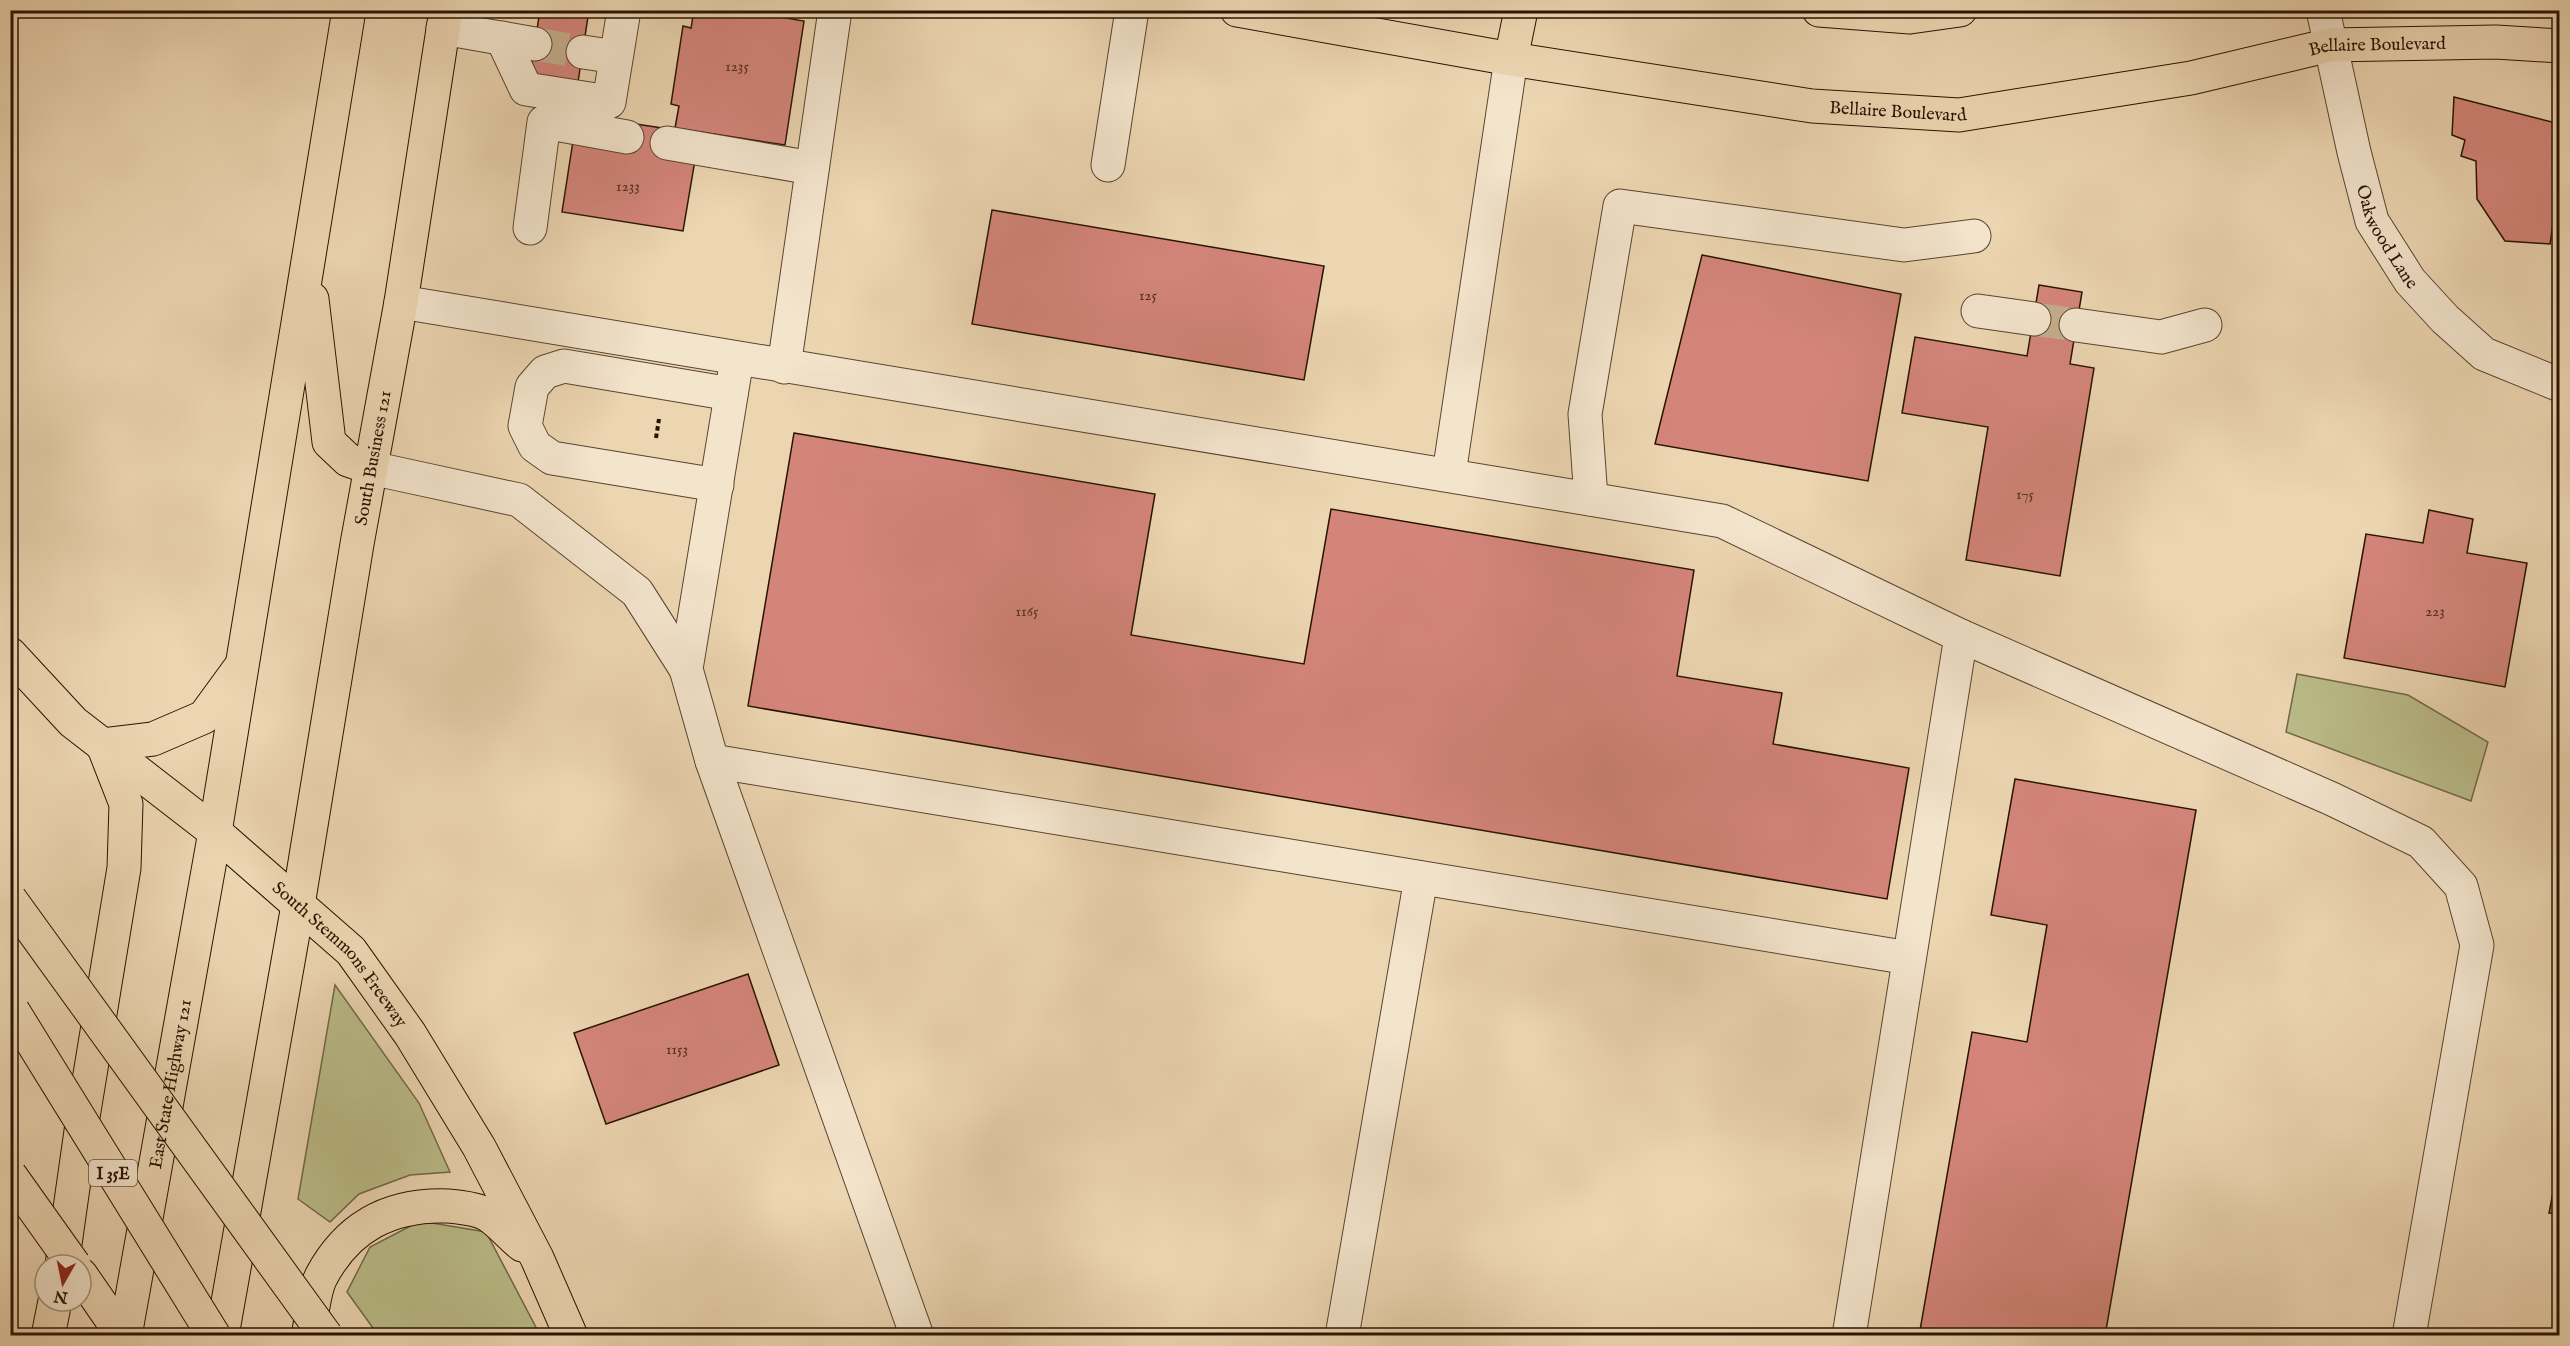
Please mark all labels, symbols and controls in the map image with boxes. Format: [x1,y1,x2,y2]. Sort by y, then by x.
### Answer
street label: Bellaire Boulevard [2306,33,2446,63]
house number: 1235 [725,57,749,76]
street label: Bellaire Boulevard [1828,97,1969,128]
house number: 1233 [616,177,640,196]
street label: Oakwood Lane [2350,182,2422,295]
house number: 125 [1139,286,1158,305]
street label: South Business 121 [351,389,398,527]
house number: 175 [2016,485,2035,504]
house number: 1165 [1016,602,1039,621]
house number: 223 [2425,602,2445,621]
street label: South Stemmons Freeway [267,877,412,1033]
street label: East State Highway 121 [145,998,198,1171]
house number: 1153 [666,1040,688,1059]
road number: I 35E [89,1160,137,1186]
north arrow [33,1253,93,1313]
text: N [52,1285,70,1307]

